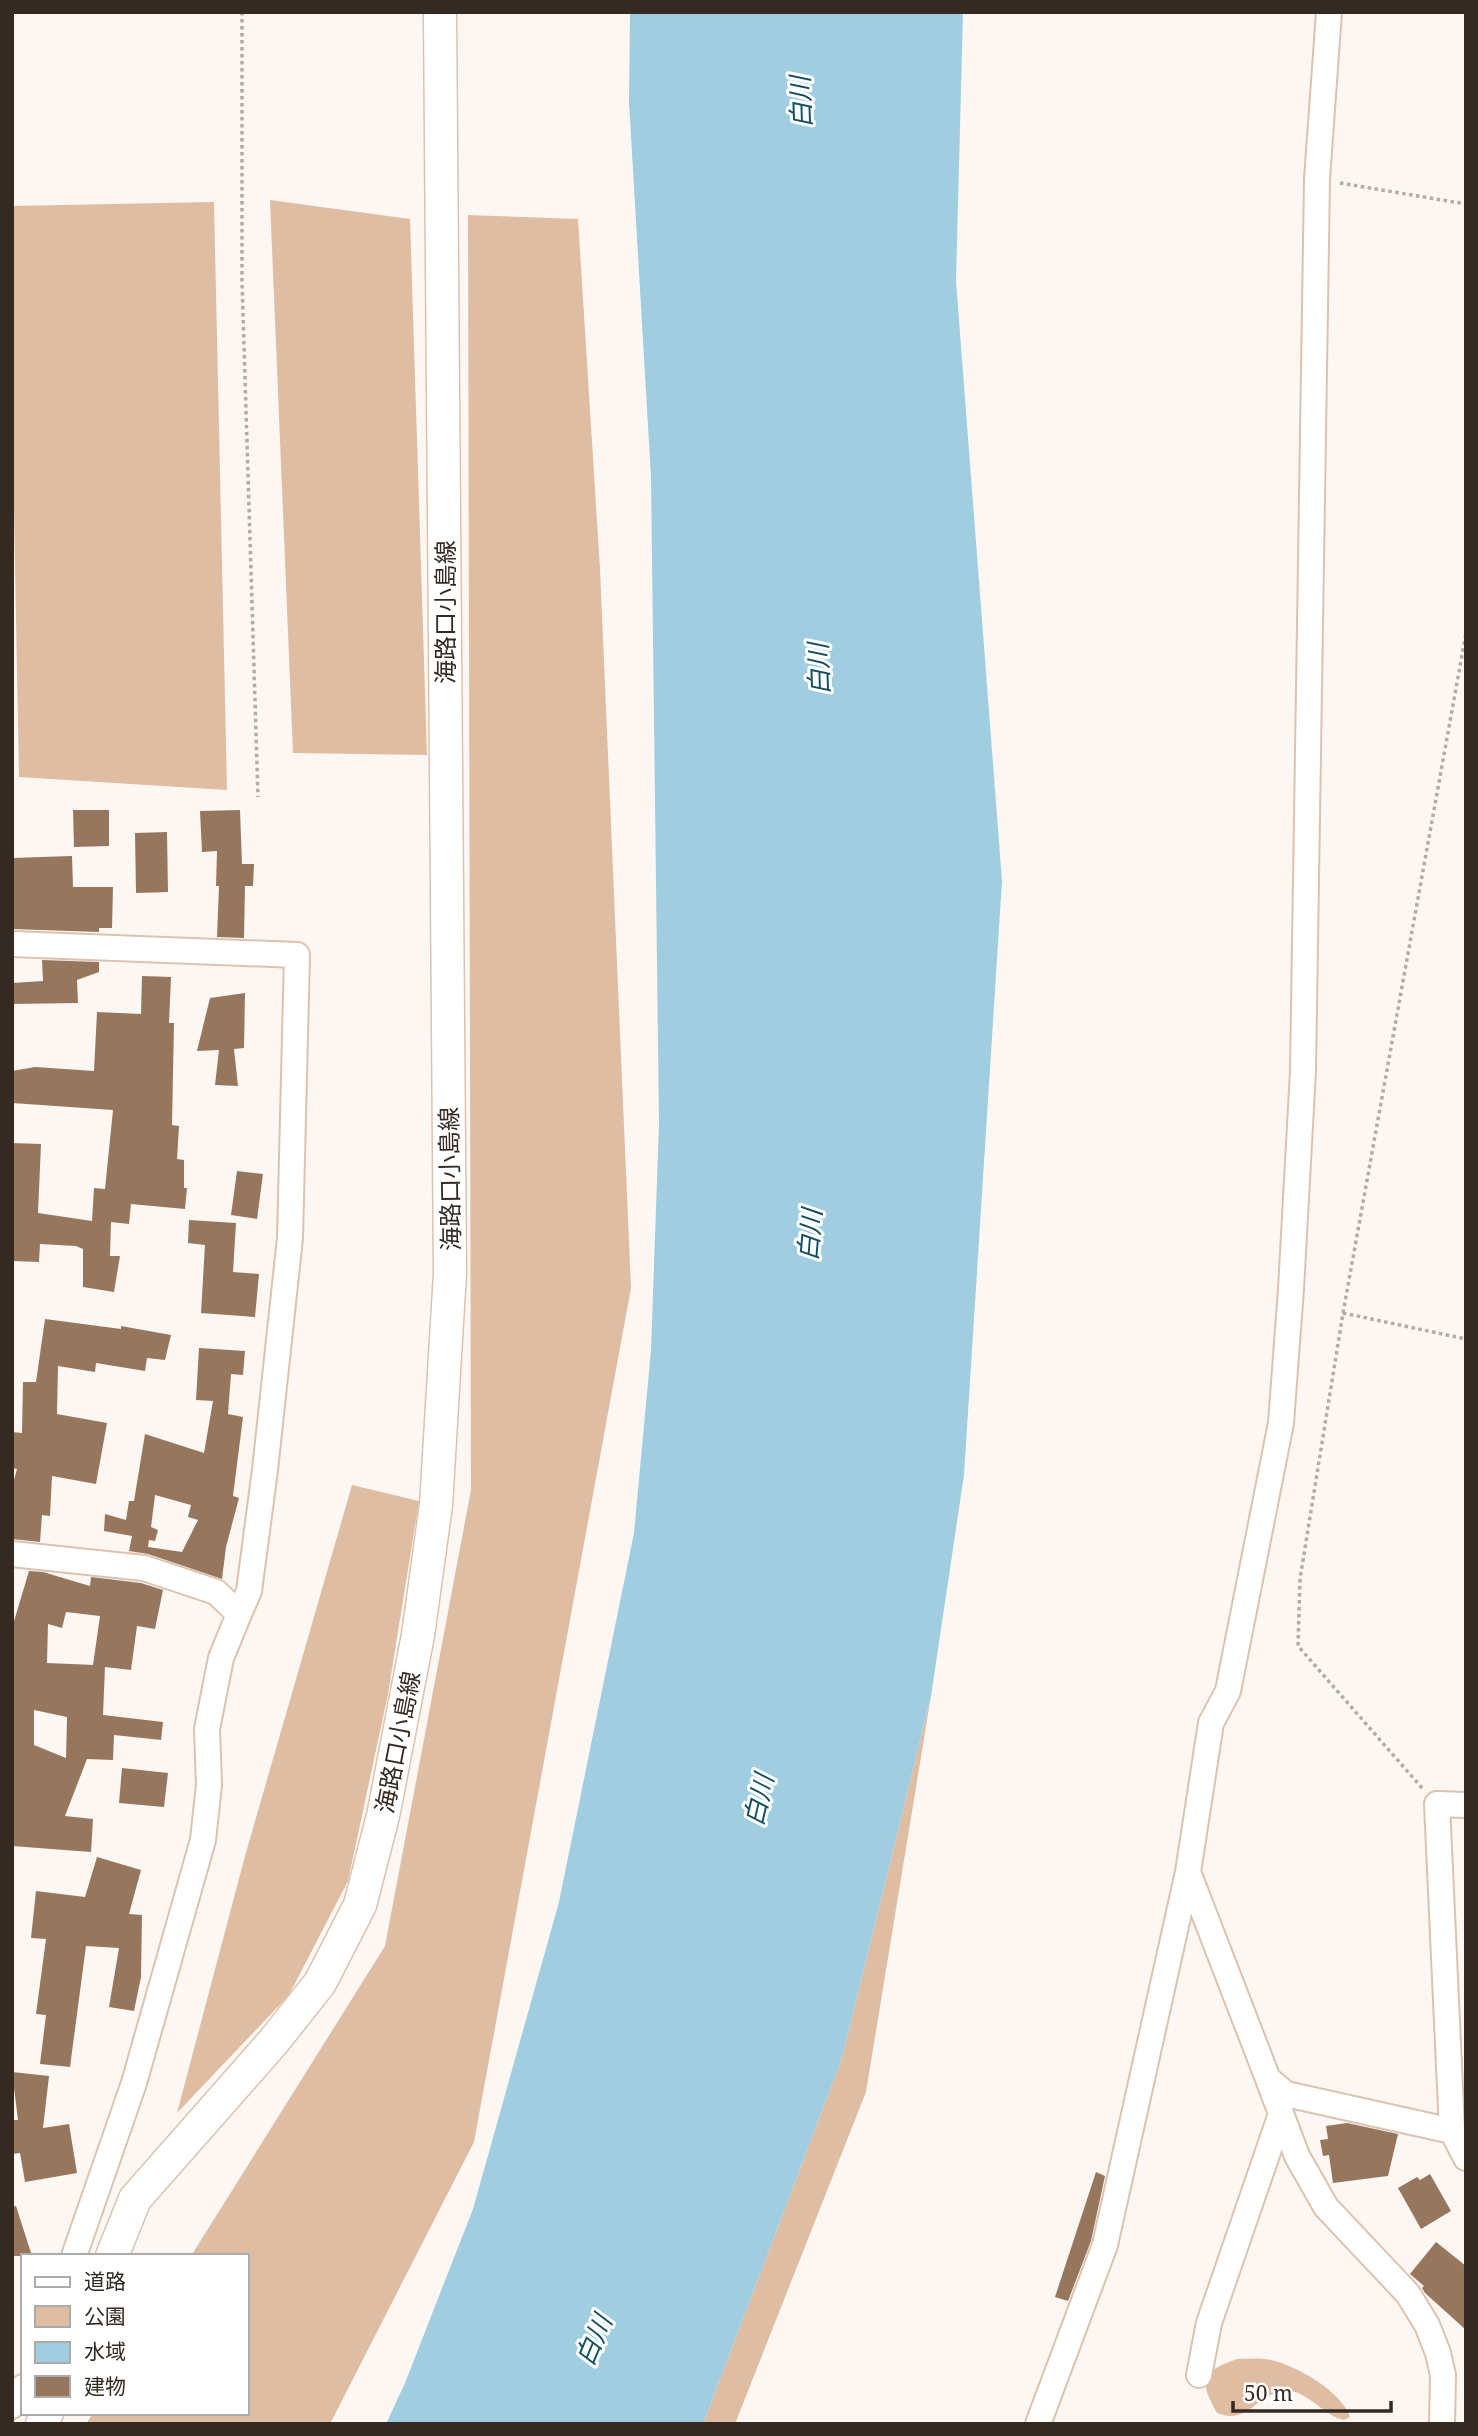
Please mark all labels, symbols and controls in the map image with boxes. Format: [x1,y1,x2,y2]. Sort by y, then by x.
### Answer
water label: 白川 [781,72,819,129]
street label: 海路口小島線 [428,540,461,684]
water label: 白川 [799,639,837,696]
street label: 海路口小島線 [431,1107,467,1251]
water label: 白川 [789,1205,829,1262]
street label: 海路口小島線 [367,1668,427,1816]
water label: 白川 [735,1768,782,1829]
legend [21,2254,248,2415]
text: 道路 [84,2267,126,2295]
text: 公園 [84,2302,126,2330]
water label: 白川 [566,2306,621,2371]
text: 水域 [84,2337,126,2365]
scale bar [1233,2370,1390,2414]
text: 建物 [84,2372,126,2400]
text: 50 m [1244,2379,1293,2407]

